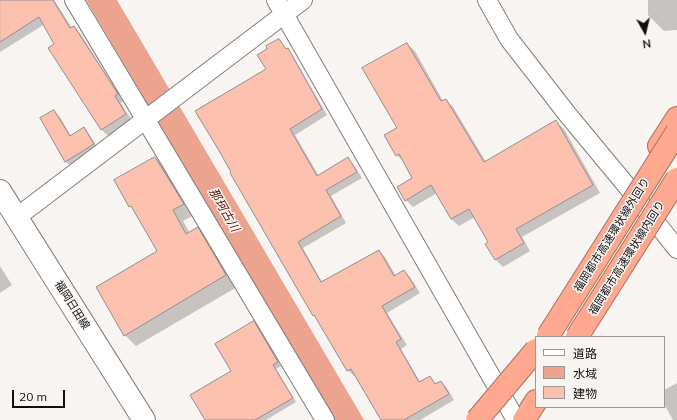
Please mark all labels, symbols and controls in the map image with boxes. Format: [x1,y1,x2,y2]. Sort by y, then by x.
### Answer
north arrow [625,12,665,52]
text: N [642,36,652,51]
street label: 福岡都市高速環状線外回り [571,176,653,294]
water label: 那珂古川 [206,186,242,234]
street label: 福岡都市高速環状線内回り [586,199,668,317]
street label: 福岡日田線 [52,278,92,332]
legend [535,336,665,408]
text: 道路 [573,346,597,361]
text: 水域 [573,366,597,381]
scale bar [14,382,67,408]
text: 建物 [573,386,597,401]
text: 20 m [19,389,47,404]

